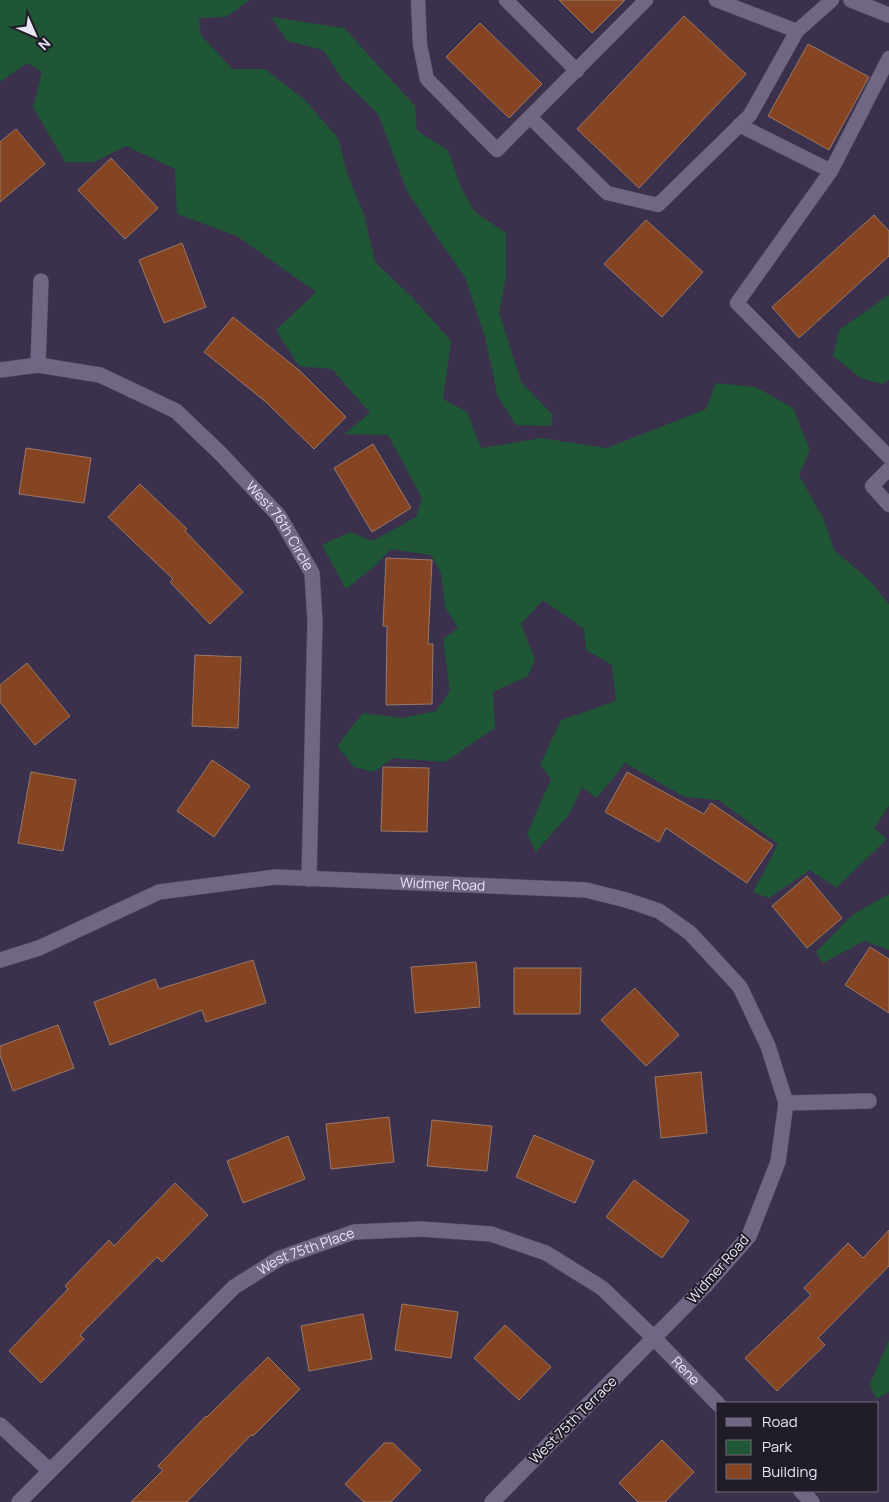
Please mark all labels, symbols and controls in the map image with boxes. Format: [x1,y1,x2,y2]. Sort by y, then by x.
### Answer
north arrow [10,10,60,60]
text: N [34,34,55,55]
street label: West 76th Circle [242,477,319,574]
street label: Widmer Road [400,872,486,895]
street label: West 75th Place [253,1223,357,1279]
street label: Widmer Road [682,1230,753,1307]
street label: Rene [668,1352,704,1389]
street label: West 75th Terrace [525,1372,621,1468]
legend [716,1402,879,1492]
text: Road [762,1411,798,1432]
text: Park [762,1436,792,1457]
text: Building [762,1461,817,1482]

